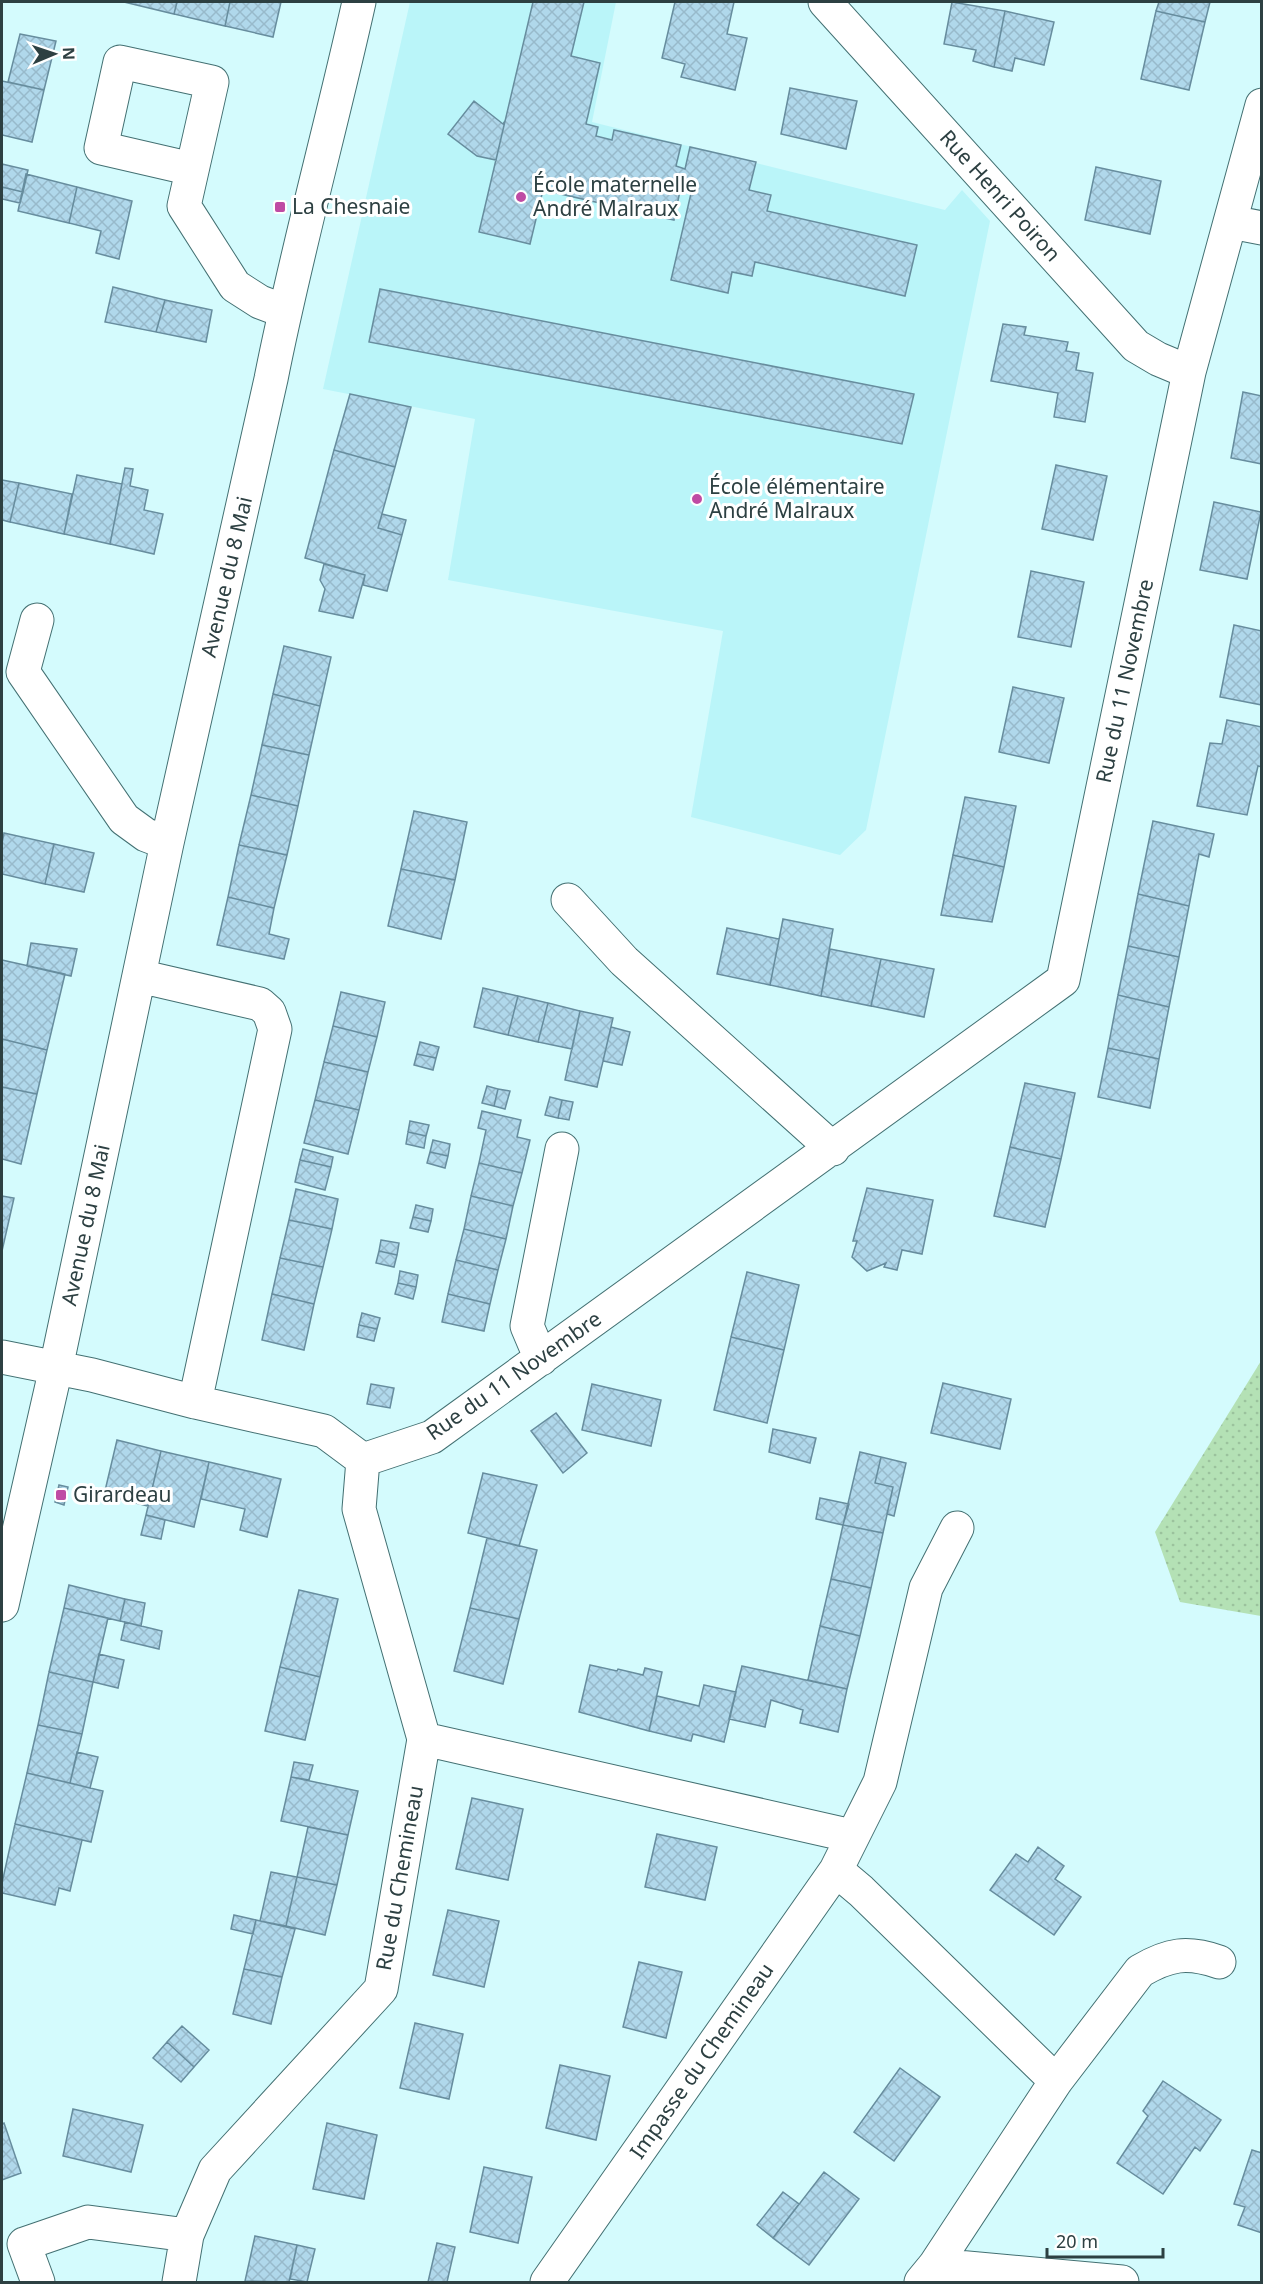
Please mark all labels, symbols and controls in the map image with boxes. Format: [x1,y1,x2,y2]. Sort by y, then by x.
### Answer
north arrow [24,24,84,84]
text: N [58,47,80,60]
street label: Rue Henri Poiron [934,124,1067,267]
place label: École maternelle André Malraux [533,170,697,222]
marker: École maternelle André Malraux [514,190,528,204]
place label: La Chesnaie [292,192,410,220]
marker: La Chesnaie [273,200,287,214]
place label: École élémentaire André Malraux [709,472,885,524]
marker: École élémentaire André Malraux [690,492,704,506]
street label: Avenue du 8 Mai [194,494,258,660]
street label: Rue du 11 Novembre [1089,576,1159,785]
street label: Avenue du 8 Mai [54,1142,116,1308]
street label: Rue du 11 Novembre [420,1304,606,1446]
place label: Girardeau [73,1480,172,1508]
marker: Girardeau [54,1488,68,1502]
street label: Rue du Chemineau [369,1783,429,1973]
street label: Impasse du Chemineau [623,1957,779,2164]
scale bar [1047,2221,1162,2259]
text: 20 m [1056,2229,1098,2253]

